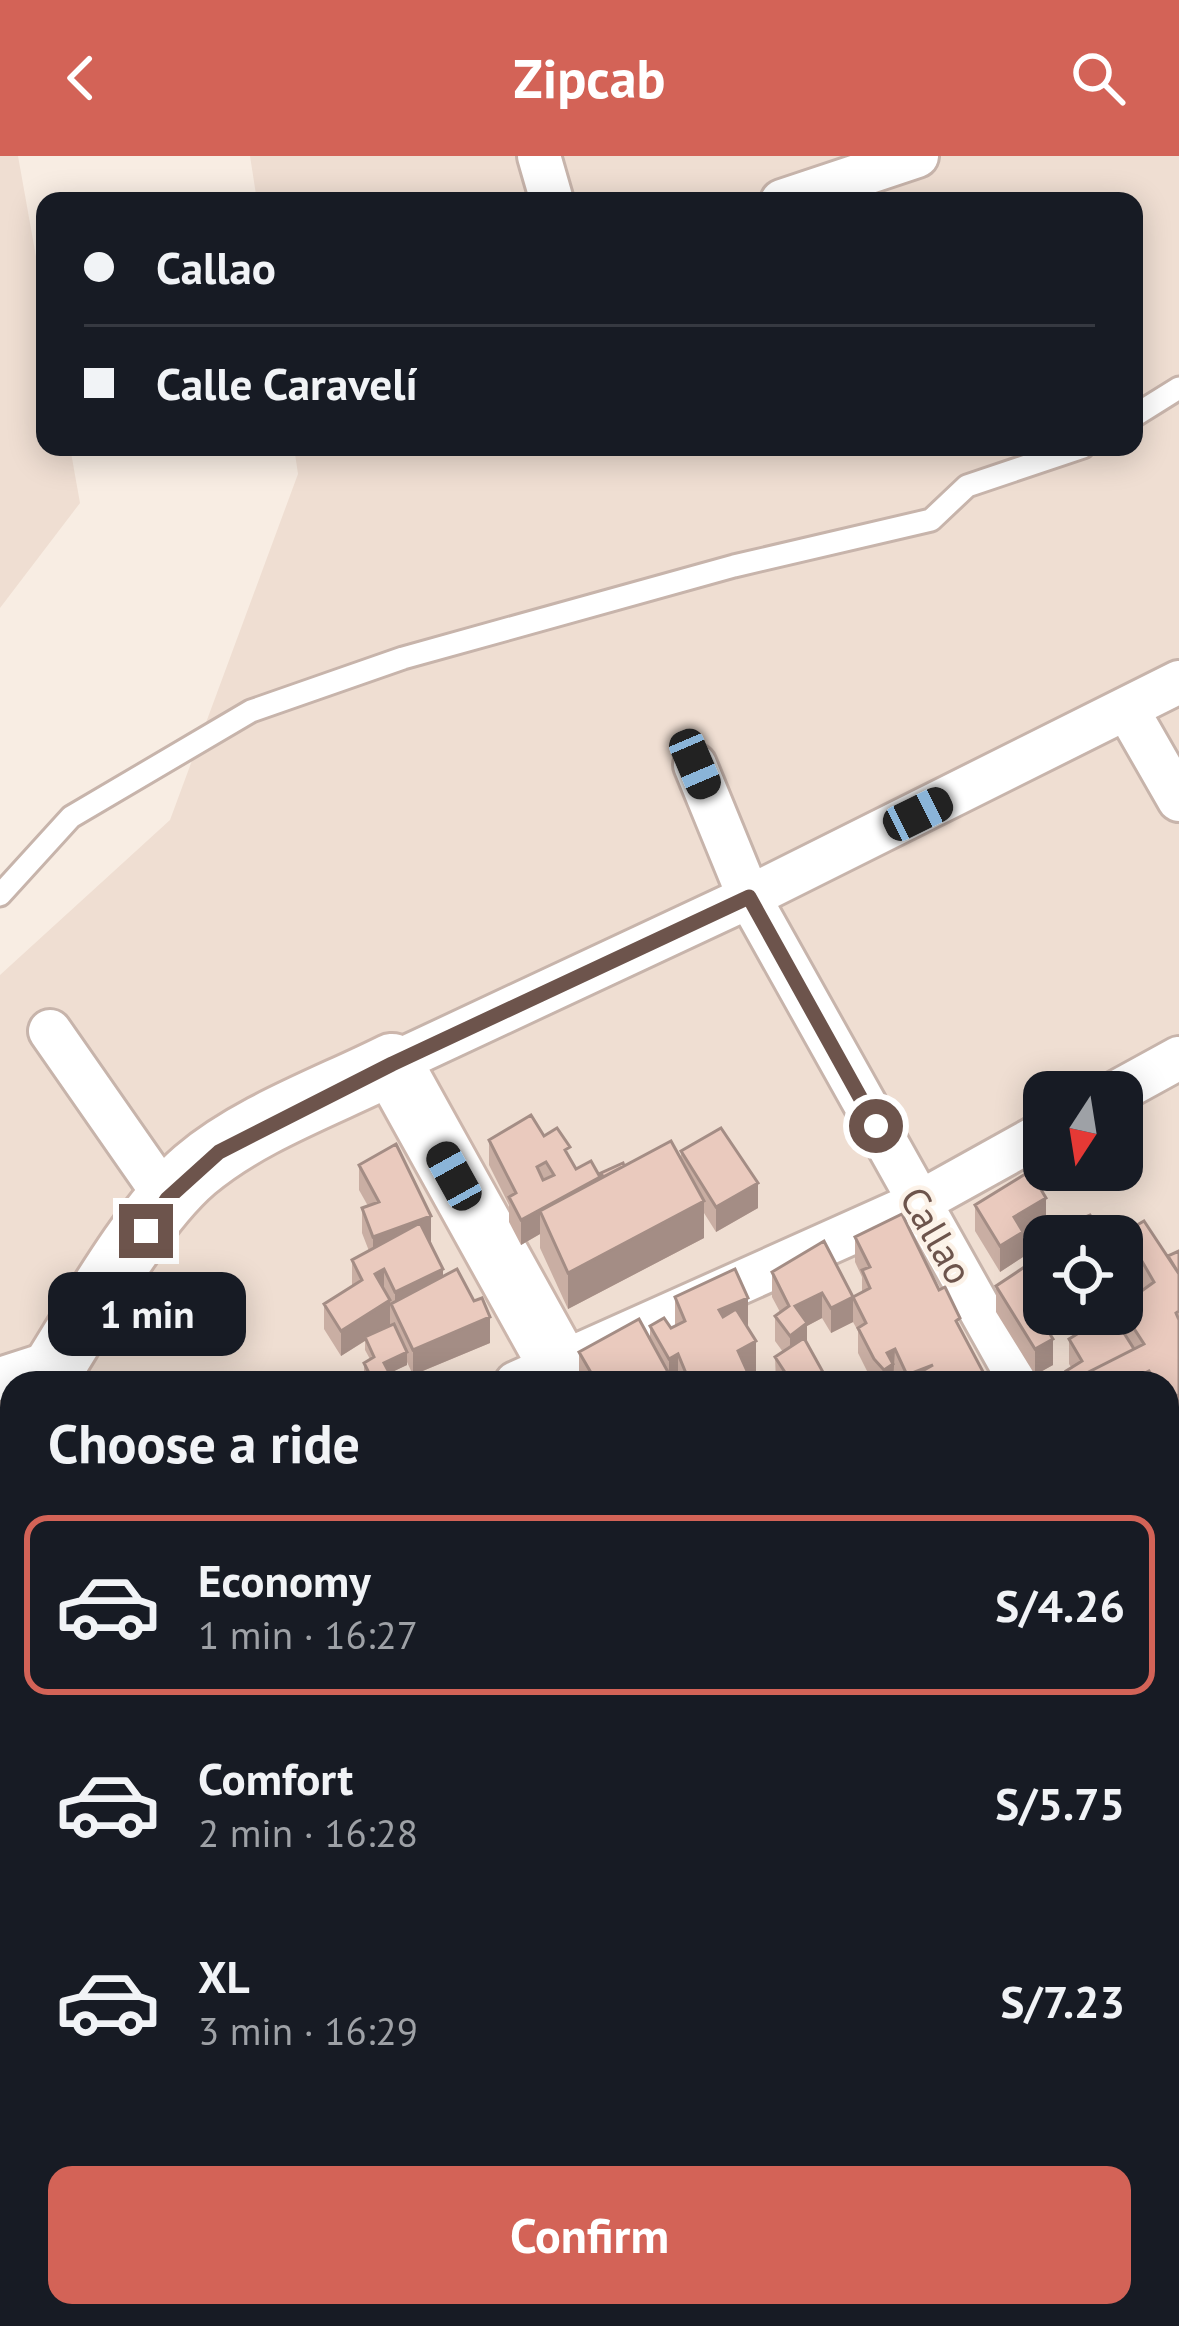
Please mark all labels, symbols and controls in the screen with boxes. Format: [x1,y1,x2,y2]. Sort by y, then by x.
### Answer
text: Zipcab [514,43,665,113]
icon: back [48,45,114,111]
icon: search [1065,45,1131,111]
text: Callao [156,238,276,296]
text: Calle Caravelí [156,354,418,412]
car [664,724,726,804]
car [878,782,958,846]
north arrow [1023,1071,1143,1191]
map controls [1023,1071,1143,1335]
route start [849,1099,903,1153]
car [421,1136,487,1216]
street label: Callao [889,1177,985,1293]
route end [119,1204,173,1258]
button: locate [1023,1215,1143,1335]
callout: 1 min [47,1273,245,1357]
text: 1 min [99,1288,195,1339]
text: Choose a ride [48,1408,360,1478]
icon: car [54,1551,162,1659]
text: Economy [198,1551,371,1609]
text: S/4.26 [995,1576,1125,1634]
text: 1 min · 16:27 [198,1609,418,1660]
icon: car [54,1749,162,1857]
text: Comfort [198,1749,353,1807]
text: S/5.75 [995,1774,1125,1832]
text: 2 min · 16:28 [198,1807,418,1858]
icon: car [54,1947,162,2055]
text: XL [198,1947,250,2005]
text: S/7.23 [1001,1972,1125,2030]
text: 3 min · 16:29 [198,2005,418,2056]
button: Confirm [48,2166,1131,2304]

